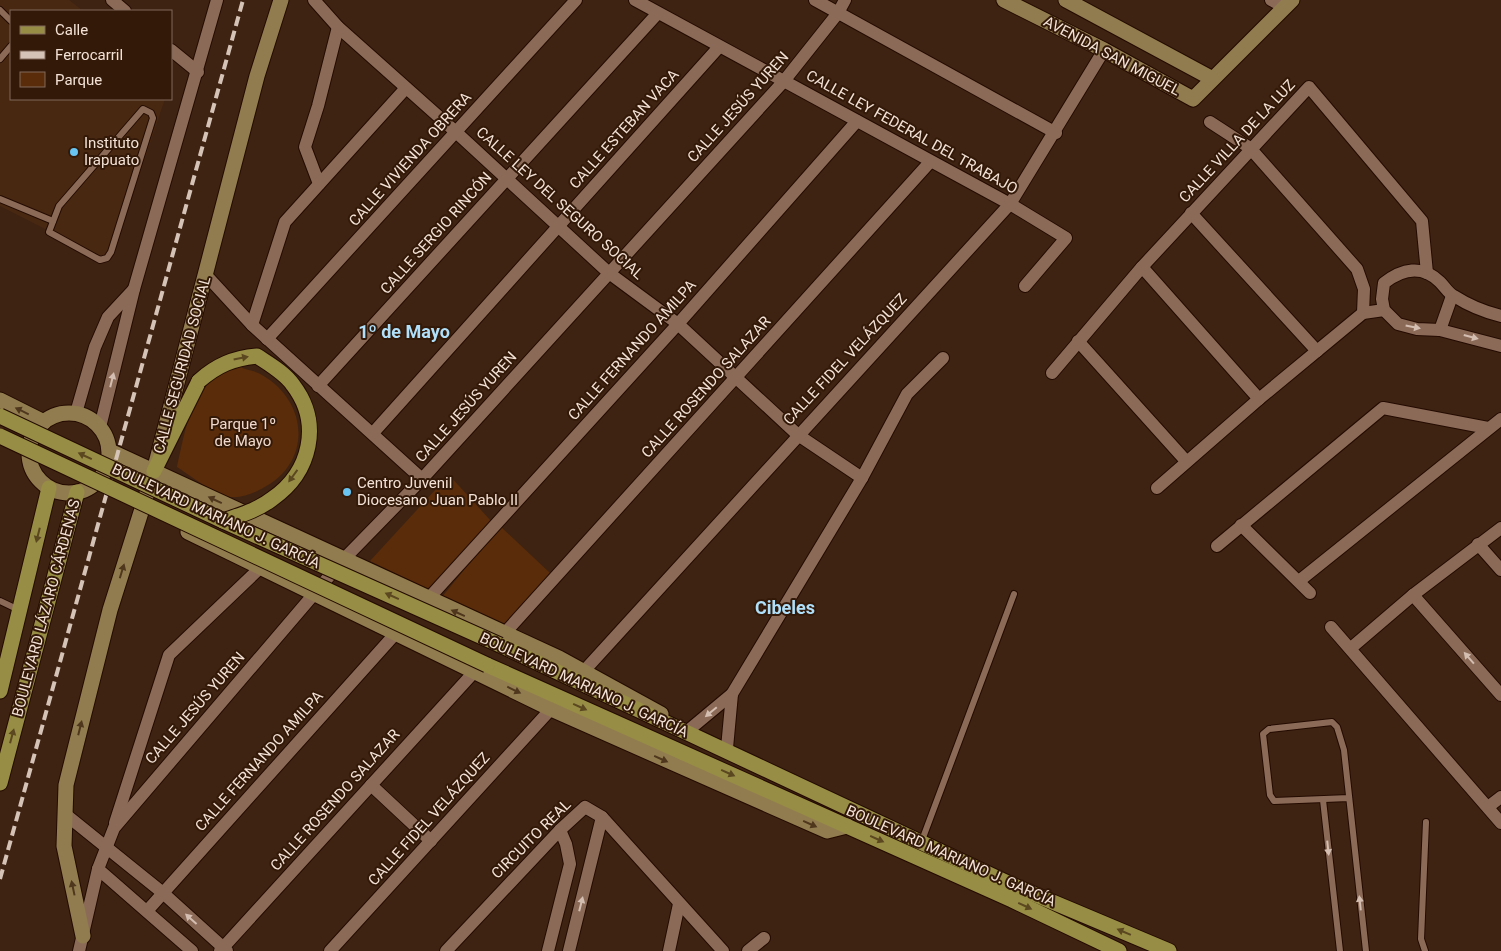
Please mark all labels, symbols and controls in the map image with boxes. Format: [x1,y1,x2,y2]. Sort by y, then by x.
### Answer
legend [10,10,172,100]
street label: AVENIDA SAN MIGUEL [1041,12,1183,100]
text: Calle [55,21,88,39]
text: Ferrocarril [55,46,123,64]
street label: CALLE JESÚS YUREN [684,48,792,166]
street label: CALLE ESTEBAN VACA [566,65,683,192]
street label: CALLE LEY FEDERAL DEL TRABAJO [803,66,1021,198]
text: Parque [55,71,102,89]
street label: CALLE VILLA DE LA LUZ [1175,76,1299,206]
street label: CALLE VIVIENDA OBRERA [345,88,475,230]
street label: CALLE LEY DEL SEGURO SOCIAL [473,123,647,283]
place label: Instituto Irapuato [84,134,139,169]
marker: Instituto Irapuato [68,146,80,158]
street label: CALLE SERGIO RINCÓN [377,168,495,298]
street label: CALLE SEGURIDAD SOCIAL [150,274,214,456]
street label: CALLE FERNANDO AMILPA [564,276,700,424]
street label: CALLE FIDEL VELÁZQUEZ [779,290,911,428]
street label: CALLE ROSENDO SALAZAR [638,312,774,462]
district label: 1º de Mayo [358,321,450,342]
one-way arrow [1406,323,1421,331]
one-way arrow [1463,334,1478,342]
street label: CALLE JESÚS YUREN [412,348,520,466]
one-way arrow [234,354,249,362]
one-way arrow [108,372,116,387]
one-way arrow [15,407,29,415]
park label: Parque 1º de Mayo [210,415,276,450]
one-way arrow [78,451,92,459]
street label: BOULEVARD MARIANO J. GARCÍA [109,460,323,572]
one-way arrow [288,469,298,483]
place label: Centro Juvenil Diocesano Juan Pablo II [357,474,518,509]
marker: Centro Juvenil Diocesano Juan Pablo II [341,486,353,498]
one-way arrow [208,495,222,503]
street label: BOULEVARD LÁZARO CÁRDENAS [8,497,84,719]
one-way arrow [34,527,42,542]
one-way arrow [118,564,126,579]
one-way arrow [385,592,399,600]
district label: Cibeles [755,597,815,618]
one-way arrow [451,608,465,616]
street label: BOULEVARD MARIANO J. GARCÍA [477,629,691,741]
street label: CALLE JESÚS YUREN [141,648,249,768]
one-way arrow [1464,652,1475,664]
street label: CALLE FERNANDO AMILPA [191,687,327,835]
one-way arrow [507,687,521,695]
one-way arrow [573,703,587,711]
one-way arrow [704,706,717,717]
one-way arrow [77,721,85,736]
street label: CALLE ROSENDO SALAZAR [267,725,403,875]
one-way arrow [9,728,17,743]
street label: CALLE FIDEL VELÁZQUEZ [364,749,494,889]
one-way arrow [654,755,668,763]
one-way arrow [721,770,735,778]
street label: CIRCUITO REAL [488,796,574,882]
street label: BOULEVARD MARIANO J. GARCÍA [843,802,1059,911]
one-way arrow [803,820,817,828]
one-way arrow [870,836,884,844]
one-way arrow [1324,840,1332,856]
one-way arrow [69,881,77,896]
one-way arrow [1356,894,1364,910]
one-way arrow [577,896,585,911]
one-way arrow [1018,902,1032,910]
one-way arrow [184,913,197,924]
one-way arrow [1117,928,1131,936]

